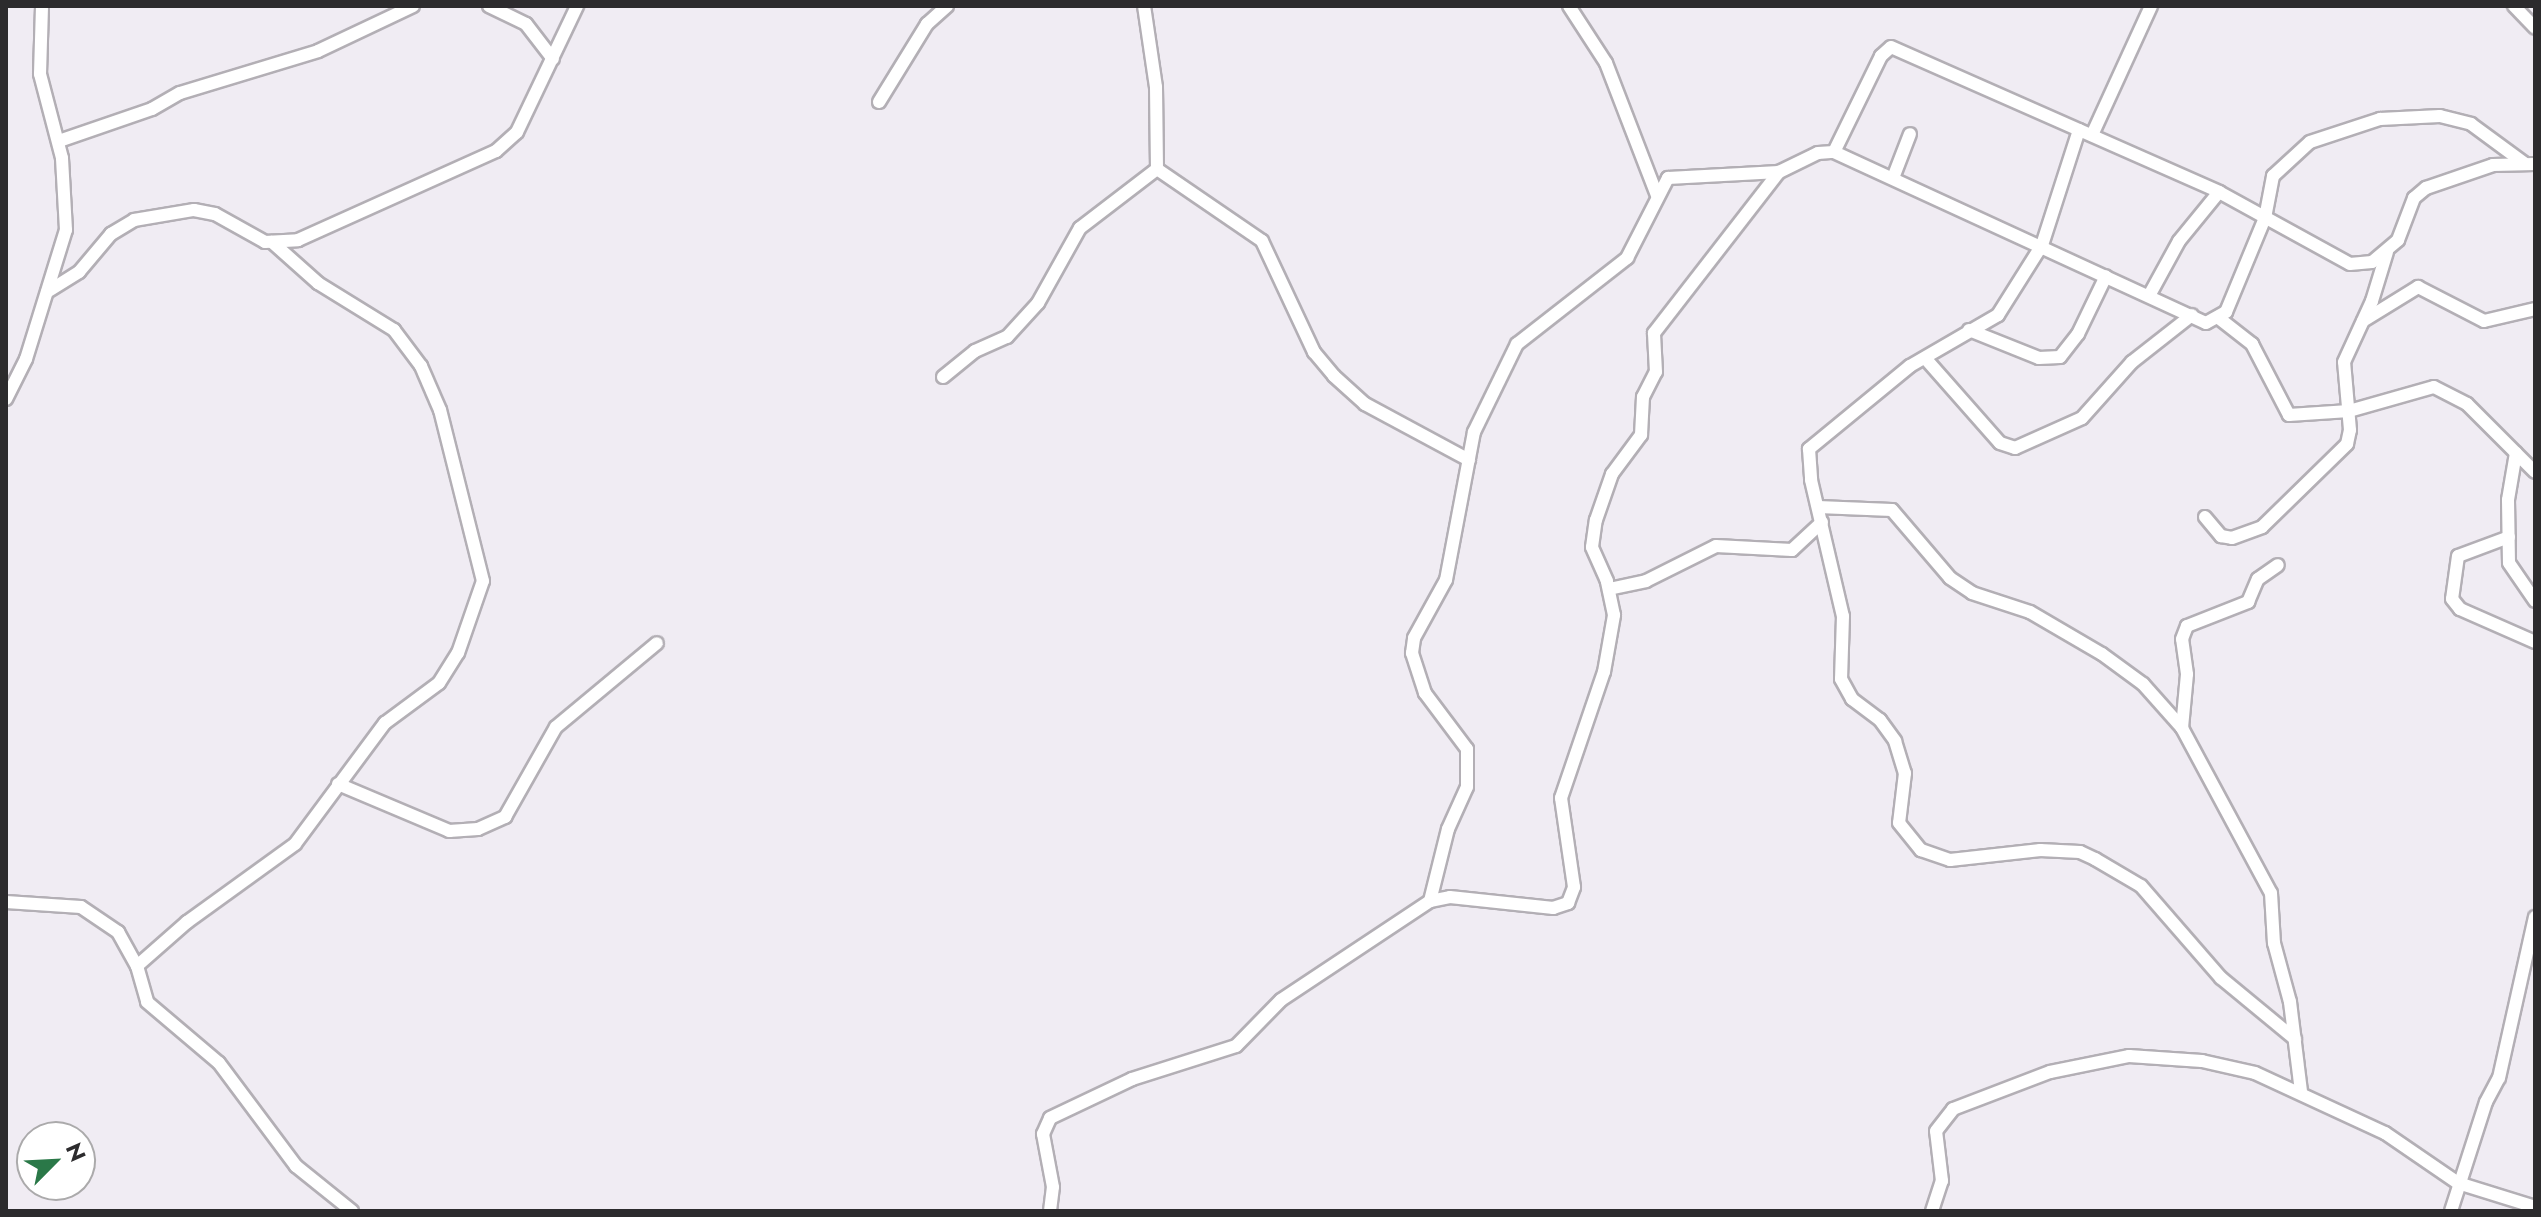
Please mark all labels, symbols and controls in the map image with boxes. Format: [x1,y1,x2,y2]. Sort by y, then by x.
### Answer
north arrow [16,1121,96,1201]
text: N [58,1138,94,1167]

